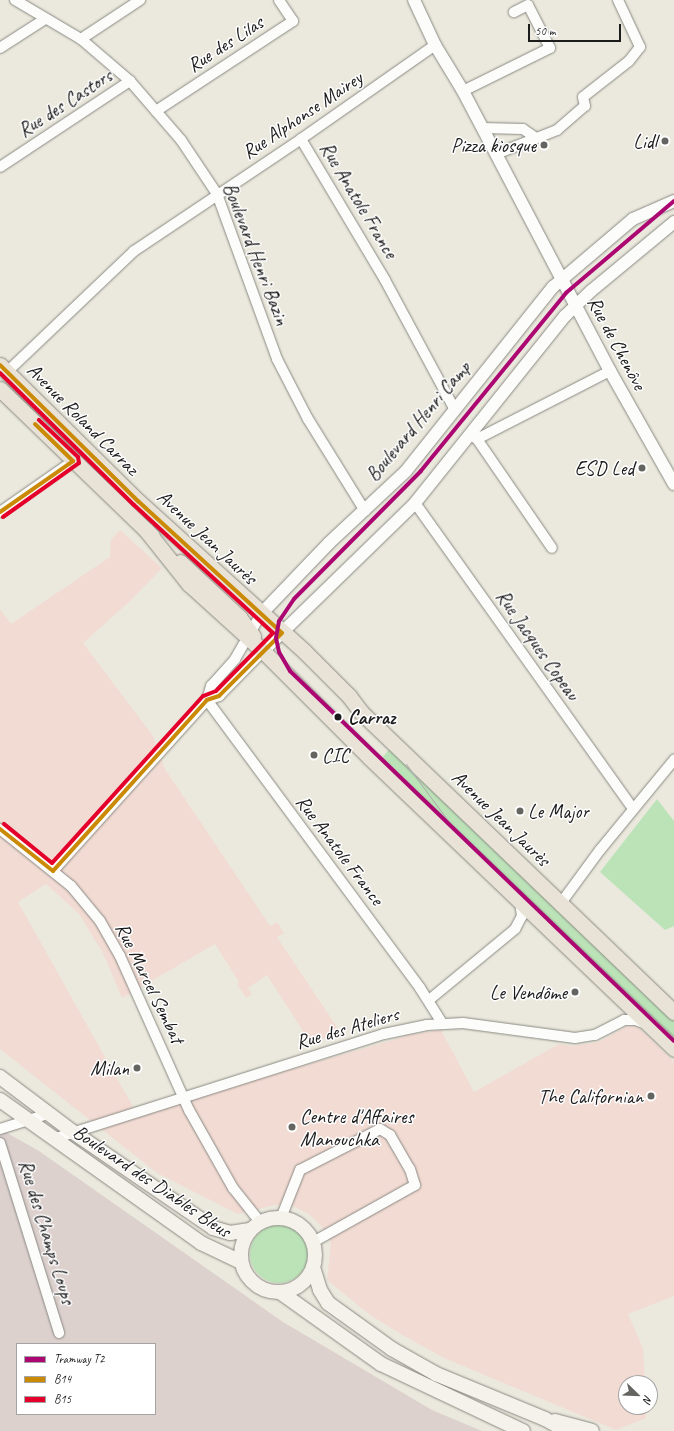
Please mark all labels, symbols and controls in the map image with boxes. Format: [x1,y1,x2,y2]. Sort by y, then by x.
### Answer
street label: Rue des Lilas [183,11,267,77]
scale bar [530,16,623,42]
text: 50 m [535,23,555,39]
street label: Rue des Castors [13,64,117,142]
street label: Rue Alphonse Mairey [237,66,367,164]
place label: Lidl [633,129,657,153]
place label: Pizza kiosque [451,133,536,157]
marker: Lidl [660,136,670,146]
street label: Rue Anatole France [315,137,403,263]
marker: Pizza kiosque [539,140,549,150]
street label: Boulevard Henri Bazin [218,179,294,329]
street label: Rue de Chenôve [582,292,652,394]
street label: Boulevard Henri Camp [361,356,475,486]
street label: Avenue Roland Carraz [22,358,144,480]
place label: ESD Led [575,456,634,480]
marker: ESD Led [637,463,647,473]
street label: Avenue Jean Jaurès [152,485,262,589]
street label: Rue Jacques Copeau [491,585,585,705]
place label: Carraz [348,705,395,729]
marker: Carraz [331,710,345,724]
place label: CIC [322,743,349,767]
marker: CIC [309,750,319,760]
street label: Avenue Jean Jaurès [447,765,555,871]
street label: Rue Anatole France [291,790,389,910]
place label: Le Major [528,799,589,823]
marker: Le Major [515,806,525,816]
street label: Rue Marcel Sembat [110,919,190,1047]
place label: Le Vendôme [490,980,567,1004]
marker: Le Vendôme [570,987,580,997]
street label: Rue des Ateliers [293,1002,401,1054]
place label: Milan [90,1056,129,1080]
marker: Milan [132,1063,142,1073]
place label: The Californian [538,1084,643,1108]
marker: The Californian [646,1091,656,1101]
place label: Centre d'Affaires Manouchka [300,1104,413,1151]
street label: Boulevard des Diables Bleus [69,1119,235,1243]
marker: Centre d'Affaires Manouchka [287,1122,297,1132]
street label: Rue des Champs Loups [13,1156,81,1308]
legend [16,1343,156,1415]
text: Tramway T2 [54,1351,104,1367]
text: B14 [54,1371,71,1387]
north arrow [618,1375,658,1415]
text: B15 [54,1391,71,1407]
text: N [640,1393,656,1405]

